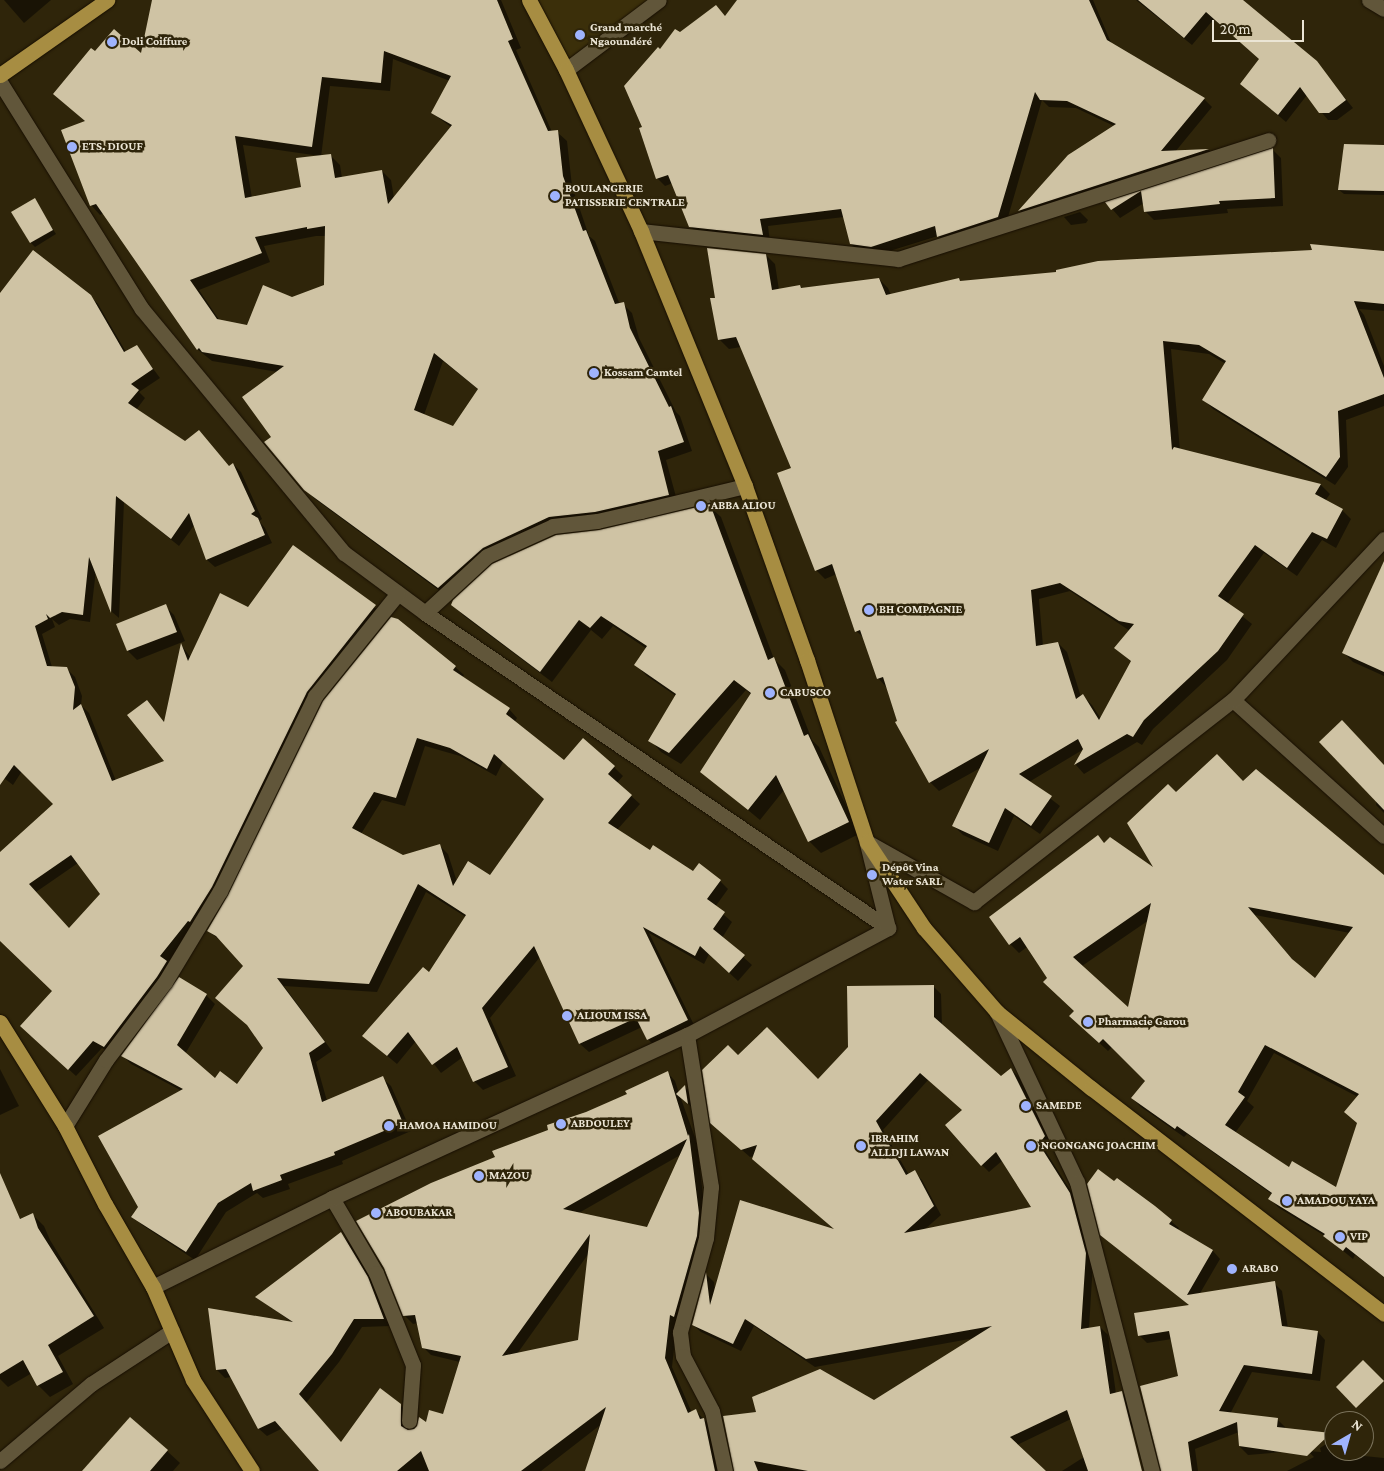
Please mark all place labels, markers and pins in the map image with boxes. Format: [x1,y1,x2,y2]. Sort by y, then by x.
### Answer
place label: Grand marché Ngaoundéré [590,21,662,49]
marker: Grand marché Ngaoundéré [574,29,586,41]
place label: Doli Coiffure [122,35,187,49]
marker: Doli Coiffure [106,36,118,48]
place label: ETS. DIOUF [82,140,143,154]
marker: ETS. DIOUF [66,141,78,153]
place label: BOULANGERIE PATISSERIE CENTRALE [565,182,685,210]
marker: BOULANGERIE PATISSERIE CENTRALE [549,190,561,202]
place label: Kossam Camtel [604,366,682,380]
marker: Kossam Camtel [588,367,600,379]
place label: ABBA ALIOU [711,499,776,513]
marker: ABBA ALIOU [695,500,707,512]
place label: BH COMPAGNIE [879,603,962,617]
marker: BH COMPAGNIE [863,604,875,616]
place label: CABUSCO [780,686,831,700]
marker: CABUSCO [764,687,776,699]
place label: Dépôt Vina Water SARL [882,861,942,889]
marker: Dépôt Vina Water SARL [866,869,878,881]
place label: ALIOUM ISSA [577,1009,647,1023]
marker: ALIOUM ISSA [561,1010,573,1022]
place label: Pharmacie Garou [1098,1015,1186,1029]
marker: Pharmacie Garou [1082,1016,1094,1028]
place label: SAMEDE [1036,1099,1082,1113]
marker: SAMEDE [1020,1100,1032,1112]
place label: ABDOULEY [571,1117,630,1131]
marker: ABDOULEY [555,1118,567,1130]
place label: HAMOA HAMIDOU [399,1119,497,1133]
marker: HAMOA HAMIDOU [383,1120,395,1132]
place label: IBRAHIM ALLDJI LAWAN [871,1132,949,1160]
place label: NGONGANG JOACHIM [1041,1139,1156,1153]
marker: IBRAHIM ALLDJI LAWAN [855,1140,867,1152]
marker: NGONGANG JOACHIM [1025,1140,1037,1152]
place label: MAZOU [489,1169,529,1183]
marker: MAZOU [473,1170,485,1182]
place label: AMADOU YAYA [1297,1194,1375,1208]
marker: AMADOU YAYA [1281,1195,1293,1207]
place label: ABOUBAKAR [386,1206,453,1220]
marker: ABOUBAKAR [370,1207,382,1219]
place label: VIP [1350,1230,1368,1244]
marker: VIP [1334,1231,1346,1243]
place label: ARABO [1242,1262,1278,1276]
marker: ARABO [1226,1263,1238,1275]

